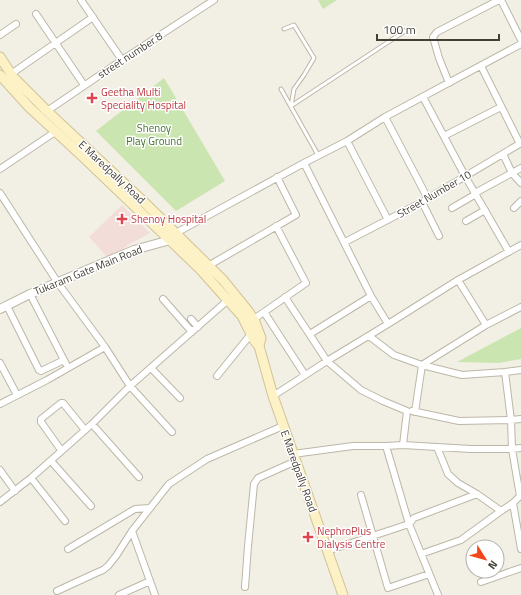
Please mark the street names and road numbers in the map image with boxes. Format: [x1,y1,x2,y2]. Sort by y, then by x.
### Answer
street label: street number 8 [94,28,166,82]
street label: E Maredpally Road [75,137,149,207]
street label: Street Number 10 [394,166,474,222]
street label: Tukaram Gate Main Road [31,241,145,299]
street label: E Maredpally Road [277,428,321,514]

